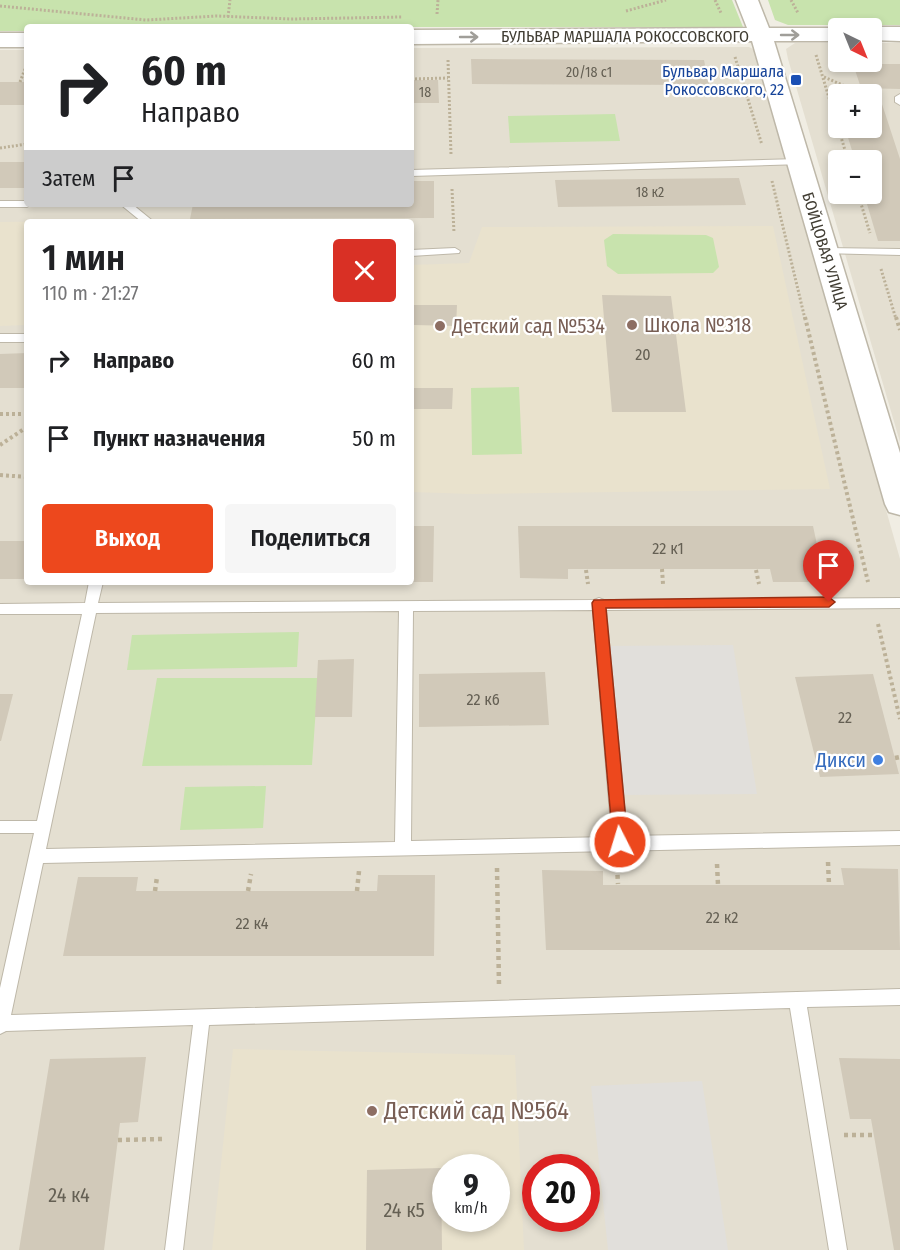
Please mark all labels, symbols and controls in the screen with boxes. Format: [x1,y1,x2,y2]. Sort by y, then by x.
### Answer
north arrow [828,18,882,72]
map controls [828,18,882,204]
street label: БУЛЬВАР МАРШАЛА РОКОССОВСКОГО [501,27,749,46]
one-way arrow [780,29,800,41]
one-way arrow [459,31,479,43]
text: 60 m [141,46,227,96]
icon: right [42,48,120,126]
place label: Бульвар Маршала Рокоссовского, 22 [662,62,784,99]
house number: 20/18 с1 [566,64,612,81]
marker: Бульвар Маршала Рокоссовского, 22 [789,73,803,87]
house number: 18 [419,84,431,101]
button: + [828,84,882,138]
text: Направо [141,97,240,129]
button: − [828,150,882,204]
icon: arrive [107,162,140,195]
text: Затем [42,165,95,192]
house number: 18 к2 [636,184,664,201]
street label: БОЙЦОВАЯ УЛИЦА [798,190,852,313]
text: 1 мин [42,236,125,280]
button: close [333,239,396,302]
text: 110 m · 21:27 [42,281,139,305]
place label: Школа №318 [644,313,751,337]
place label: Детский сад №534 [451,314,605,338]
marker: Школа №318 [625,318,639,332]
marker: Детский сад №534 [433,319,447,333]
icon: right [42,344,75,377]
house number: 20 [635,345,651,364]
text: Направо [93,347,174,374]
text: 60 m [352,347,396,374]
icon: arrive [42,422,75,455]
text: Пункт назначения [93,425,265,452]
text: 50 m [352,425,396,452]
button: Выход [42,504,213,573]
button: Поделиться [225,504,396,573]
house number: 22 к1 [652,539,684,558]
pin [803,540,854,602]
icon: arrive [812,549,845,582]
house number: 22 к6 [466,690,500,709]
house number: 22 [838,708,852,727]
place label: Дикси [815,748,866,772]
marker: Дикси [871,753,885,767]
position arrow [588,810,652,874]
house number: 22 к2 [706,908,738,927]
house number: 22 к4 [236,914,269,933]
place label: Детский сад №564 [383,1097,569,1125]
marker: Детский сад №564 [365,1104,379,1118]
speed limit sign: 20 [522,1154,600,1232]
text: 9 [463,1168,479,1204]
house number: 24 к4 [48,1183,90,1207]
house number: 24 к5 [383,1198,425,1222]
text: km/h [454,1199,488,1217]

